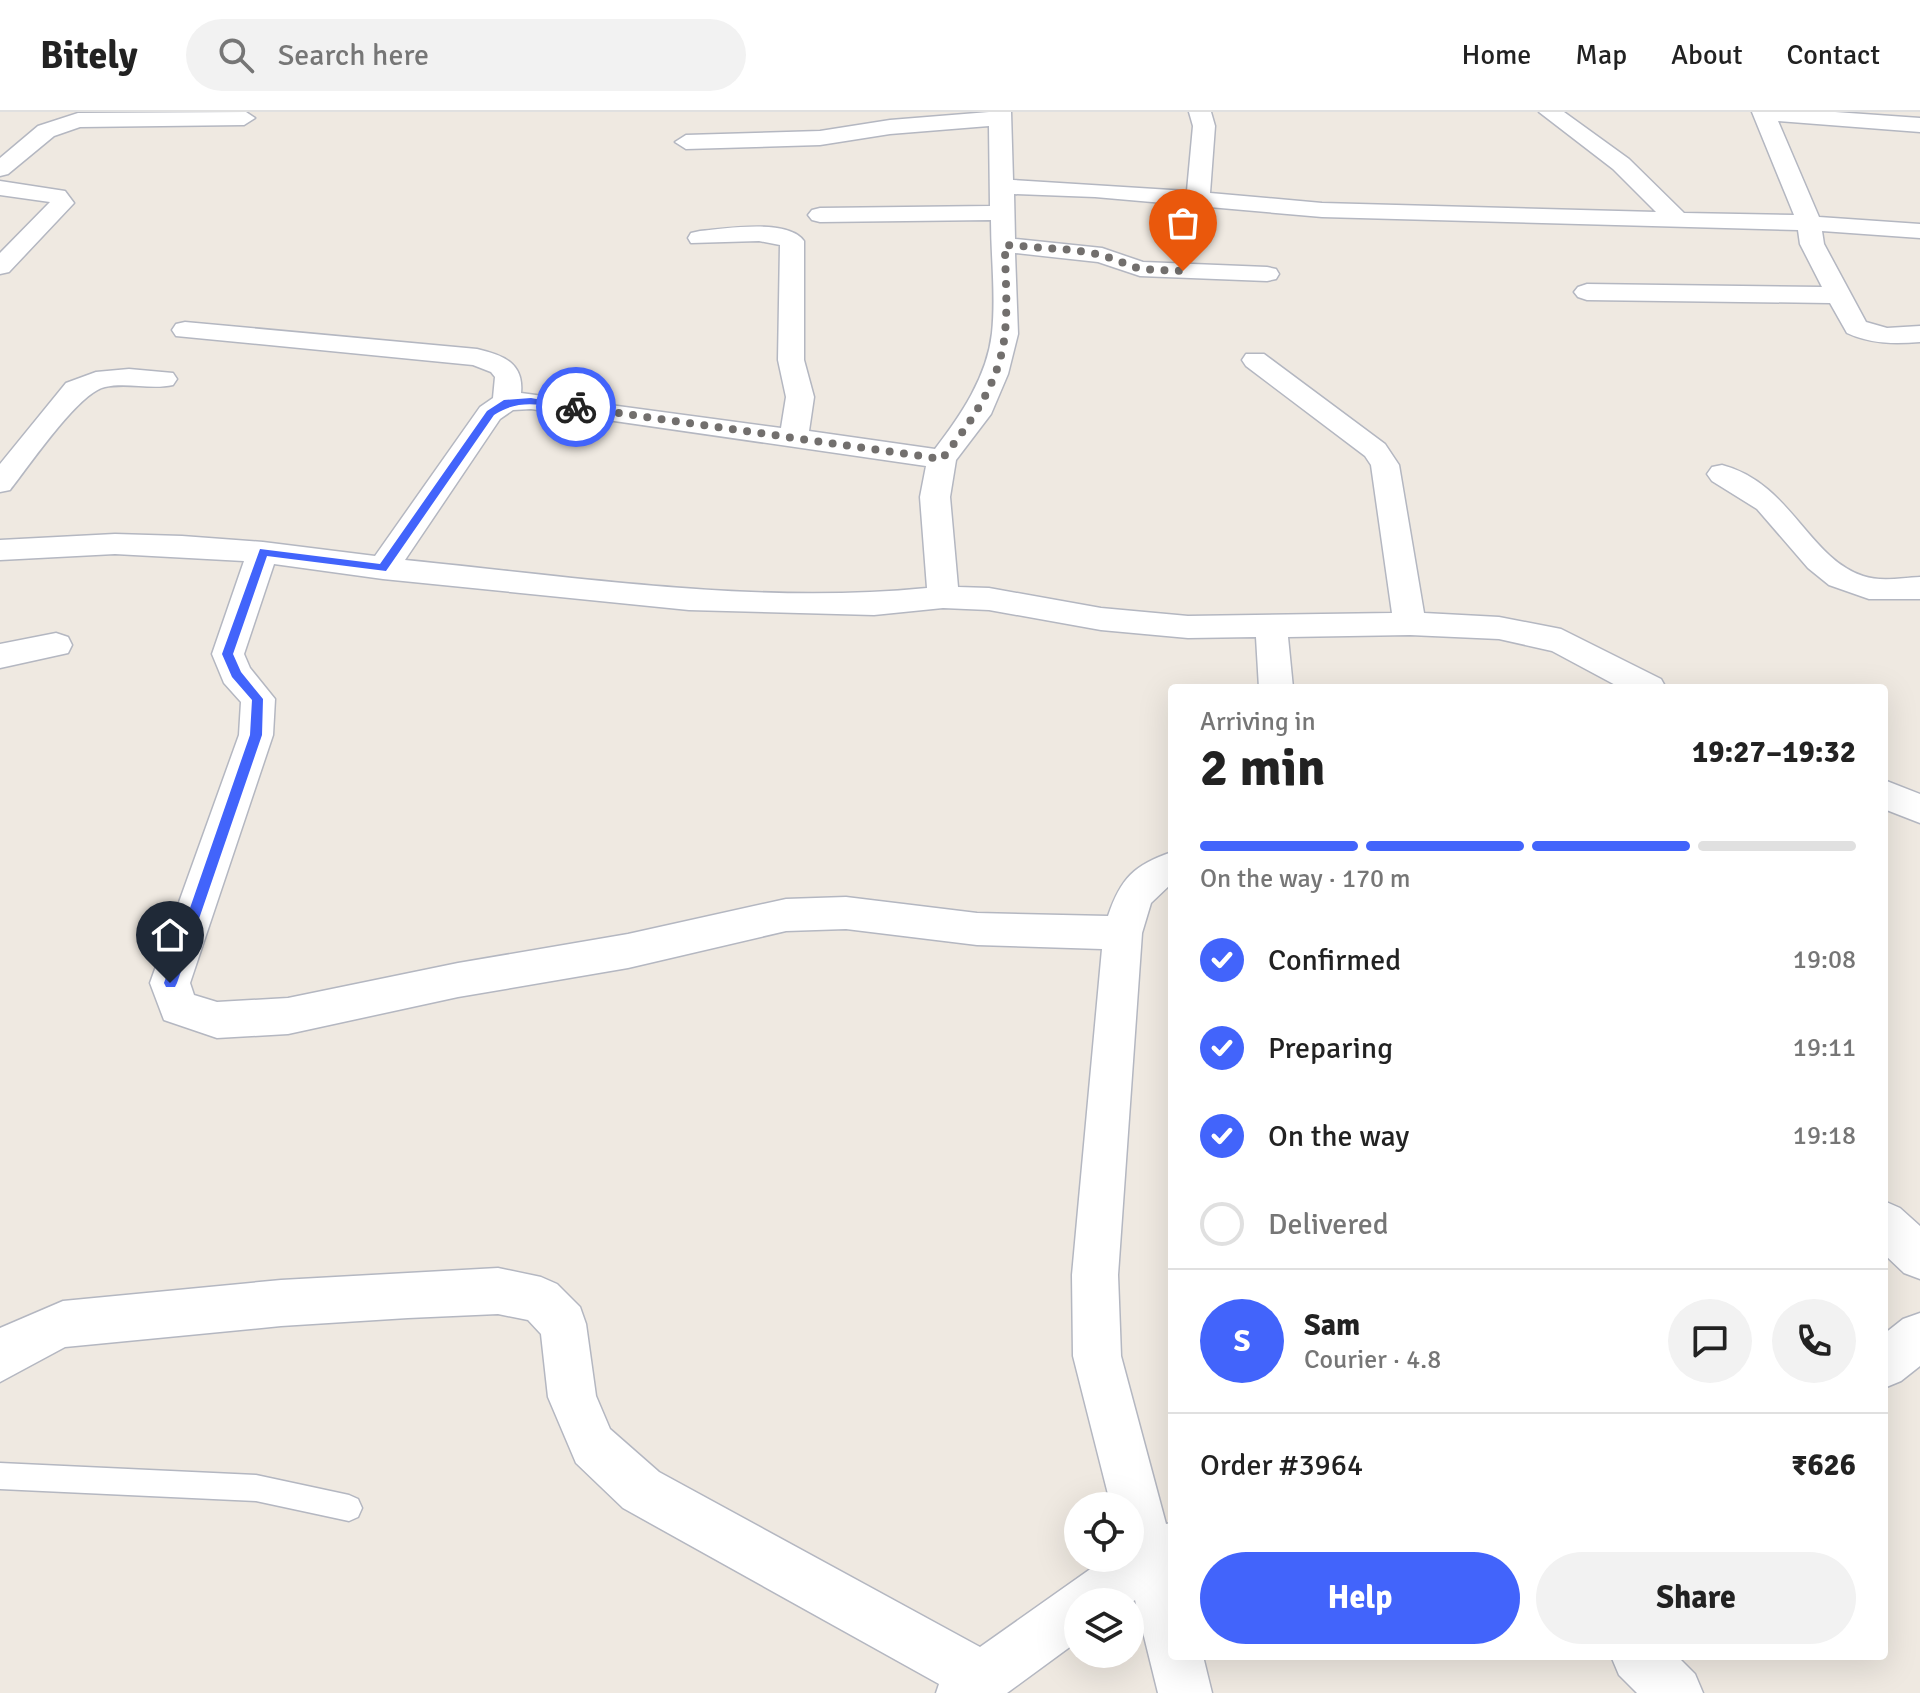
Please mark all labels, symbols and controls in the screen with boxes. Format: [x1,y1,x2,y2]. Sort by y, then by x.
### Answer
search box [186,19,746,91]
text: Bitely [40,32,138,79]
icon: search [214,33,258,77]
text: Search here [278,37,429,74]
text: Home [1462,38,1531,72]
text: Map [1575,38,1627,72]
text: About [1671,38,1743,72]
text: Contact [1787,38,1880,72]
pin [1149,189,1217,271]
icon: bag [1161,201,1205,245]
courier [536,367,616,447]
icon: bike [554,385,598,429]
text: Arriving in [1200,706,1316,738]
text: 19:27–19:32 [1692,734,1856,771]
text: 2 min [1200,736,1326,800]
text: On the way · 170 m [1200,863,1410,895]
pin [136,901,204,983]
icon: home [148,913,192,957]
icon: check [1200,938,1244,982]
text: Confirmed [1268,942,1401,979]
text: 19:08 [1793,944,1856,976]
icon: check [1200,1026,1244,1070]
text: Preparing [1268,1030,1393,1067]
text: 19:11 [1793,1032,1856,1064]
icon: check [1200,1114,1244,1158]
text: On the way [1268,1118,1409,1155]
text: 19:18 [1793,1120,1856,1152]
text: Delivered [1268,1206,1389,1243]
button: chat [1668,1299,1752,1383]
button: phone [1772,1299,1856,1383]
text: Sam [1304,1307,1360,1344]
text: S [1234,1323,1250,1360]
text: Courier · 4.8 [1304,1344,1441,1376]
text: Order #3964 [1200,1447,1363,1484]
text: ₹626 [1791,1447,1856,1484]
map controls [1064,1492,1144,1668]
button: locate [1064,1492,1144,1572]
button: Help [1200,1552,1520,1644]
button: Share [1536,1552,1856,1644]
button: layers [1064,1588,1144,1668]

